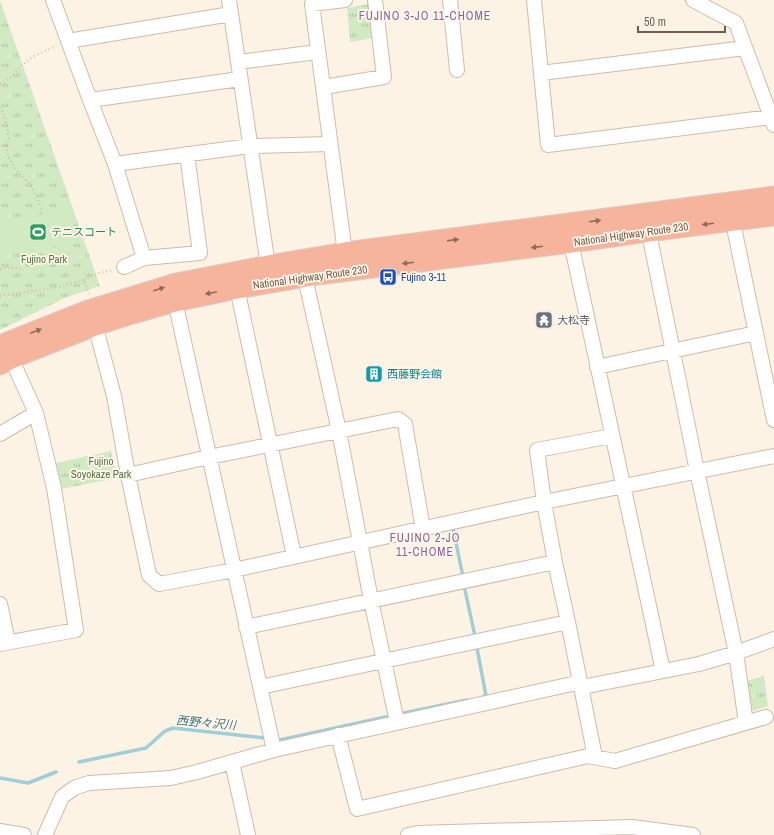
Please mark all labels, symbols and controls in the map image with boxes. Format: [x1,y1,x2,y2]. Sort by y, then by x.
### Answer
district label: FUJINO 3-JO 11-CHOME [359,8,491,24]
scale bar [638,8,725,34]
text: 50 m [644,14,666,30]
one-way arrow [589,218,601,224]
street label: National Highway Route 230 [573,219,689,249]
one-way arrow [701,220,714,227]
sports icon: テニスコート [28,222,48,242]
place label: テニスコート [51,225,117,239]
one-way arrow [447,236,459,243]
one-way arrow [531,244,543,250]
park label: Fujino Park [21,252,68,266]
one-way arrow [402,260,414,266]
street label: National Highway Route 230 [252,262,368,292]
bus stop icon: Fujino 3-11 [378,267,398,287]
place label: Fujino 3-11 [401,270,446,284]
one-way arrow [153,286,165,292]
one-way arrow [204,291,217,297]
temple icon: 大松寺 [534,310,554,330]
place label: 大松寺 [557,313,590,327]
one-way arrow [31,328,43,334]
building icon: 西藤野会館 [364,364,384,384]
place label: 西藤野会館 [387,367,442,381]
park label: Fujino Soyokaze Park [71,454,132,481]
district label: FUJINO 2-JO 11-CHOME [390,530,460,560]
water label: 西野々沢川 [175,712,239,734]

